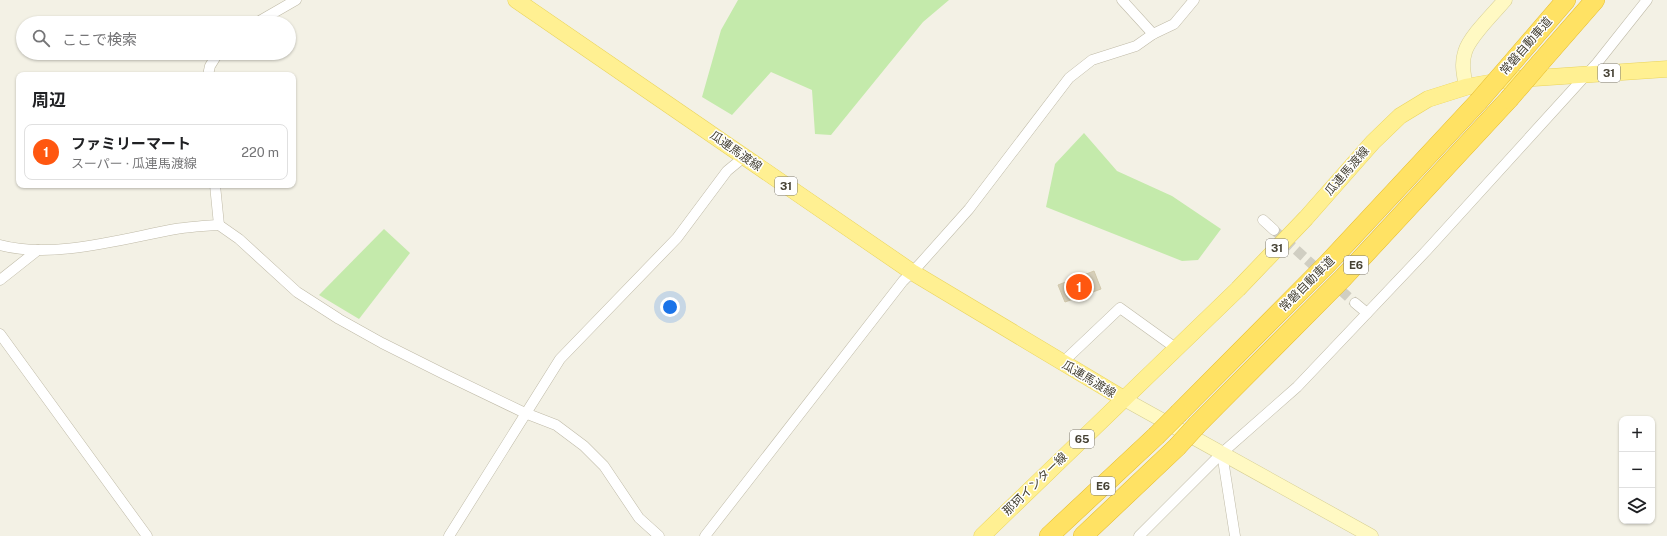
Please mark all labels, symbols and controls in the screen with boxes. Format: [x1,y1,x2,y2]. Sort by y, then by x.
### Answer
street label: 常磐自動車道 [1497,14,1555,78]
search box [16,16,296,60]
icon: search [30,27,52,49]
text: ここで検索 [62,31,137,48]
road number: 31 [1598,64,1620,82]
text: 周辺 [32,90,66,110]
street label: 瓜連馬渡線 [707,128,765,174]
text: ファミリーマート [71,135,191,152]
street label: 瓜連馬渡線 [1322,144,1372,198]
text: 1 [43,145,49,160]
text: 220 m [241,145,279,160]
text: スーパー · 瓜連馬渡線 [71,156,197,171]
road number: 31 [775,177,797,195]
road number: 31 [1266,239,1288,257]
street label: 常磐自動車道 [1277,254,1337,314]
road number: E6 [1344,256,1368,274]
pin: 1 [1066,272,1092,302]
your location [660,297,680,317]
street label: 瓜連馬渡線 [1060,358,1118,400]
map controls [1619,416,1655,524]
button: + [1619,416,1655,452]
road number: 65 [1070,430,1094,448]
street label: 那珂インター線 [1000,450,1070,518]
button: − [1619,452,1655,488]
road number: E6 [1091,477,1115,495]
button: layers [1619,488,1655,524]

